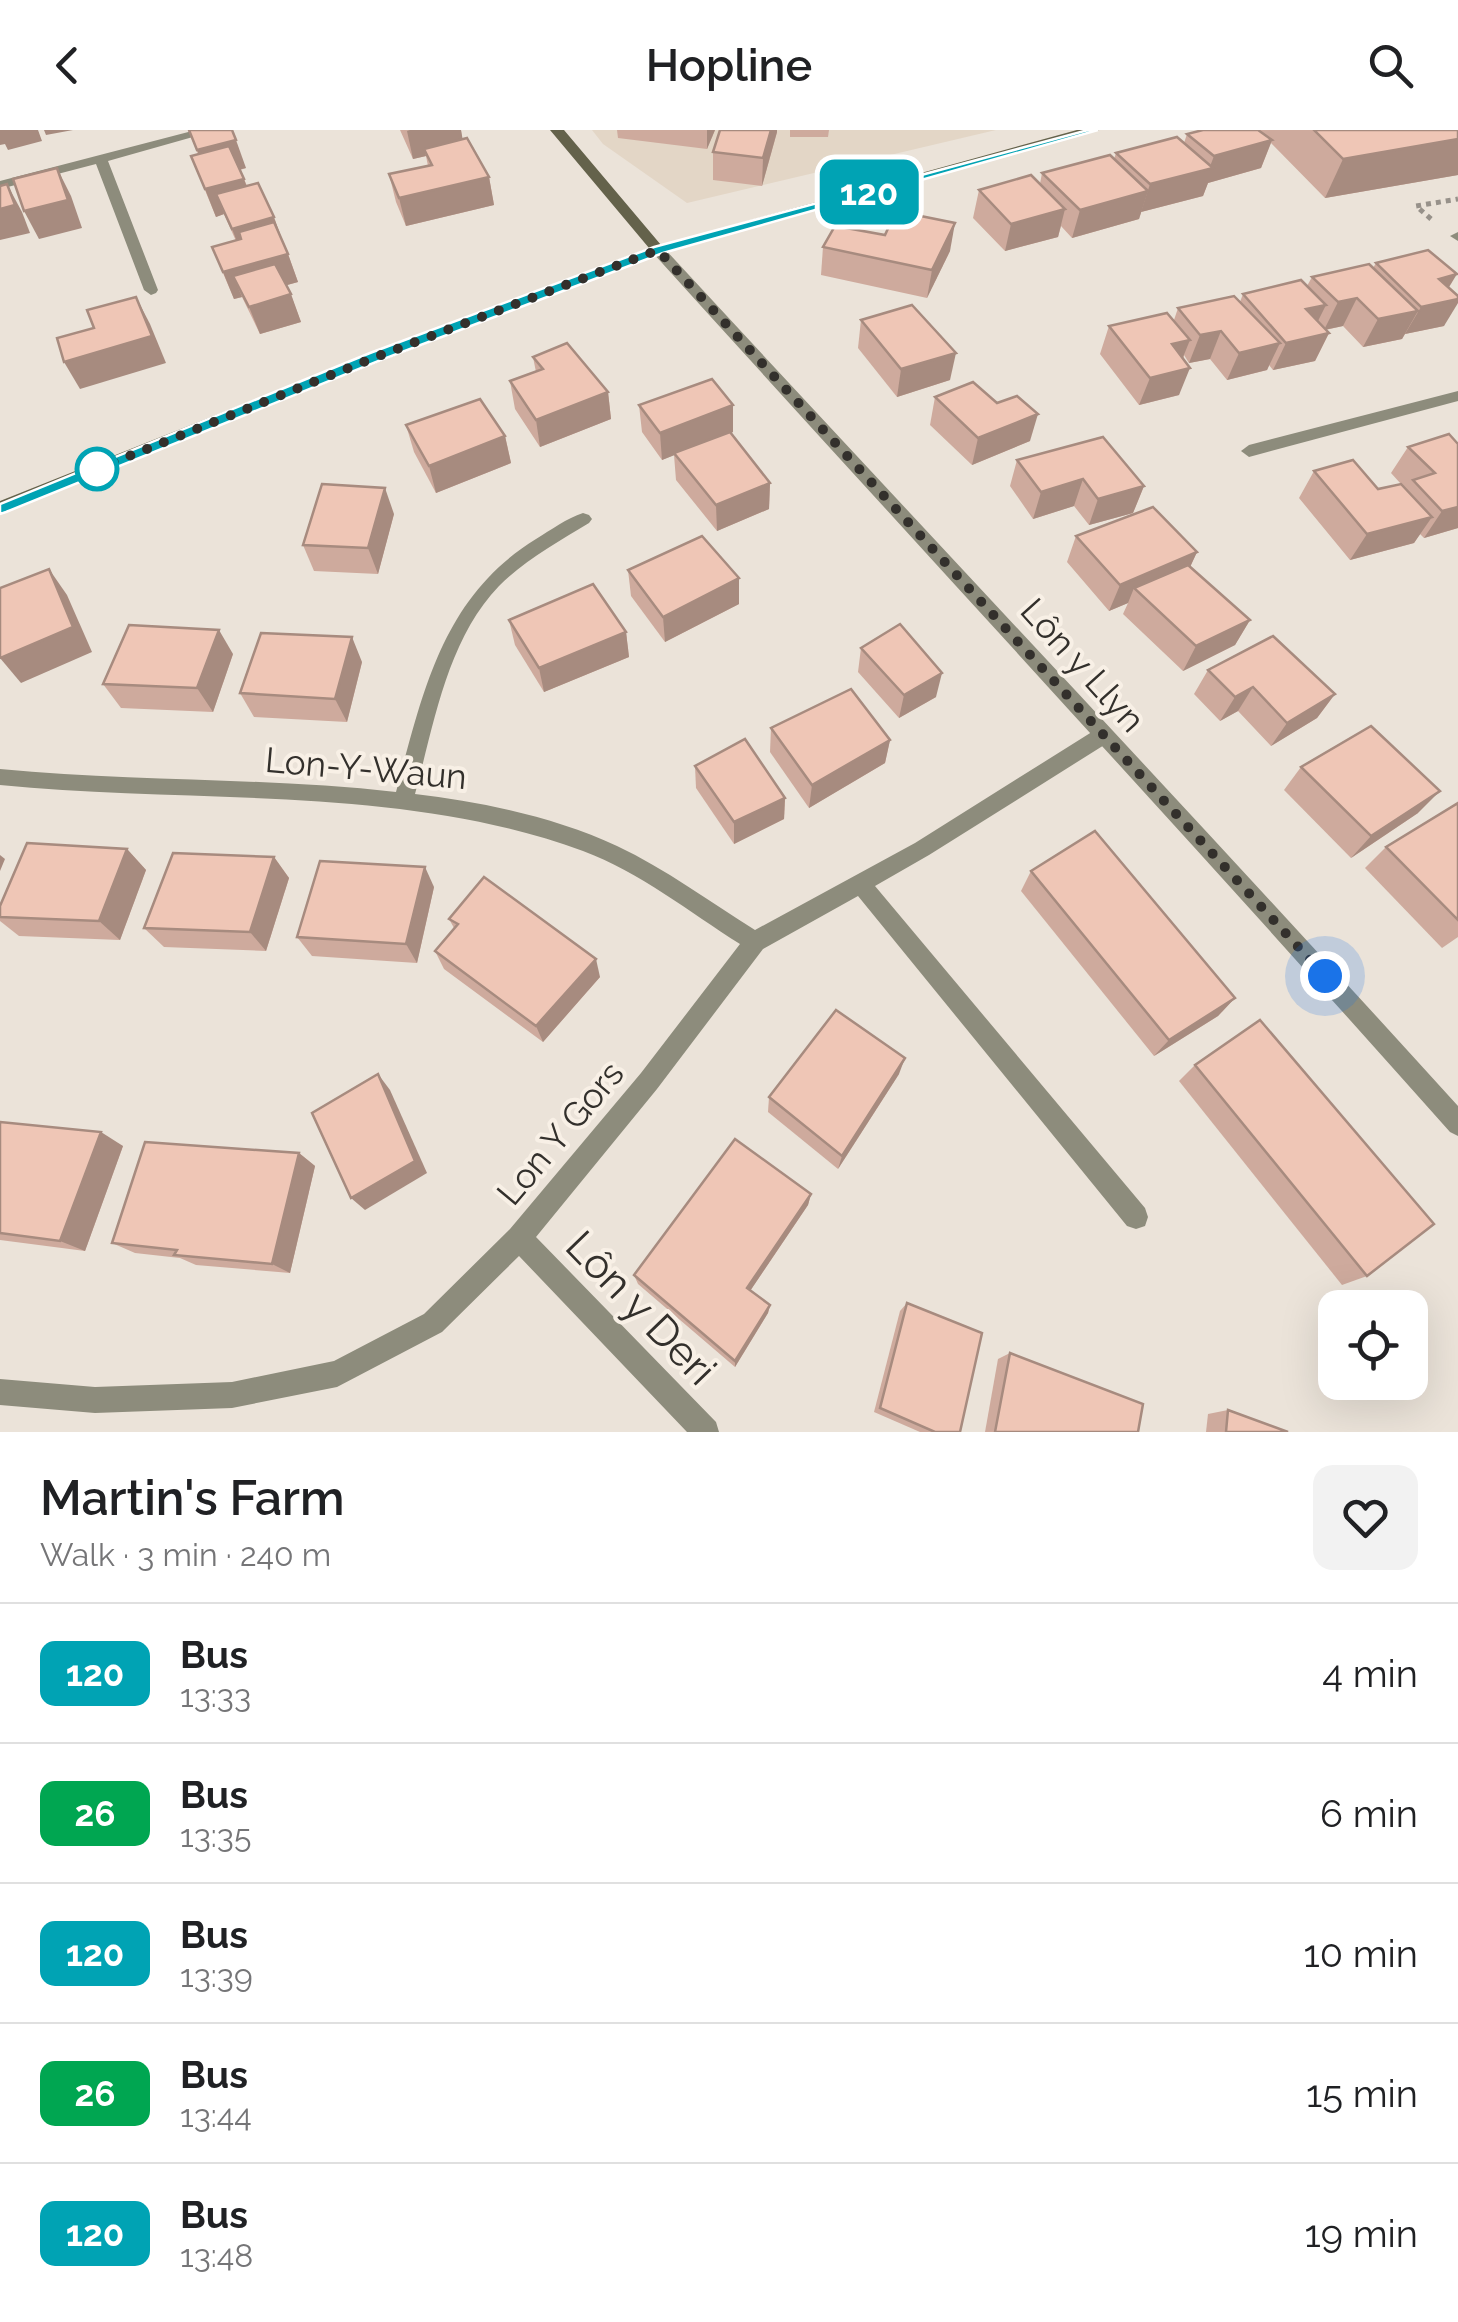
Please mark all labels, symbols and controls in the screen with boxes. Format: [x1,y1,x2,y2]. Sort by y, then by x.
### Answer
icon: back [40,38,95,93]
icon: search [1363,38,1418,93]
text: Hopline [646,39,812,92]
line badge: 120 [812,160,926,224]
text: 120 [840,172,898,213]
unlabelled marker [76,448,118,490]
street label: Lôn y Llyn [1013,590,1153,740]
street label: Lon-Y-Waun [263,739,469,797]
your location [1300,951,1350,1001]
street label: Lon Y Gors [488,1053,632,1213]
street label: Lôn y Deri [556,1221,726,1395]
map controls [1318,1290,1428,1400]
button: locate [1318,1290,1428,1400]
button: heart [1313,1465,1418,1570]
text: Martin's Farm [40,1470,344,1526]
text: Walk · 3 min · 240 m [40,1536,331,1573]
text: Bus [180,1632,248,1677]
text: 4 min [1322,1651,1418,1696]
text: 120 [66,1653,124,1694]
text: 13:33 [180,1677,251,1714]
text: Bus [180,1772,248,1817]
text: 6 min [1320,1791,1418,1836]
text: 26 [75,1793,116,1834]
text: 13:35 [180,1817,251,1854]
text: Bus [180,1912,248,1957]
text: 10 min [1303,1931,1418,1976]
text: 120 [66,1933,124,1974]
text: 13:39 [180,1957,253,1994]
text: Bus [180,2052,248,2097]
text: 15 min [1306,2071,1418,2116]
text: 26 [75,2073,116,2114]
text: 13:44 [180,2097,252,2134]
text: Bus [180,2192,248,2237]
text: 19 min [1304,2211,1418,2256]
text: 120 [66,2213,124,2254]
text: 13:48 [180,2237,253,2274]

